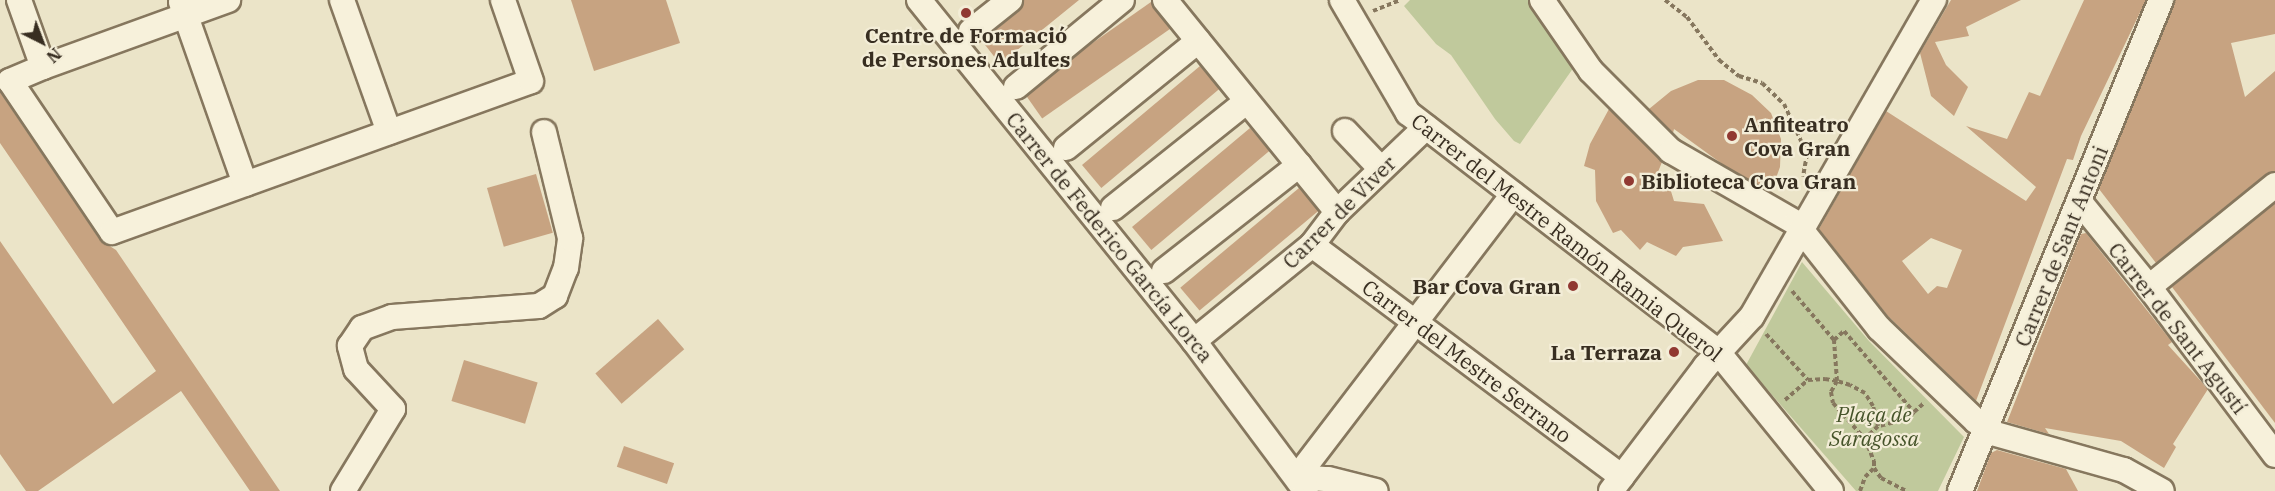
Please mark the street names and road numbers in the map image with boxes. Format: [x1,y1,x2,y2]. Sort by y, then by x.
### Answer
street label: Carrer de Federico García Lorca [1001,107,1219,367]
street label: Carrer del Mestre Ramón Ramia Querol [1407,108,1727,366]
street label: Carrer de Sant Antoni [2009,142,2113,350]
street label: Carrer de Viver [1277,150,1401,274]
street label: Carrer de Sant Agustí [2103,237,2253,419]
street label: Carrer del Mestre Serrano [1357,274,1577,448]

